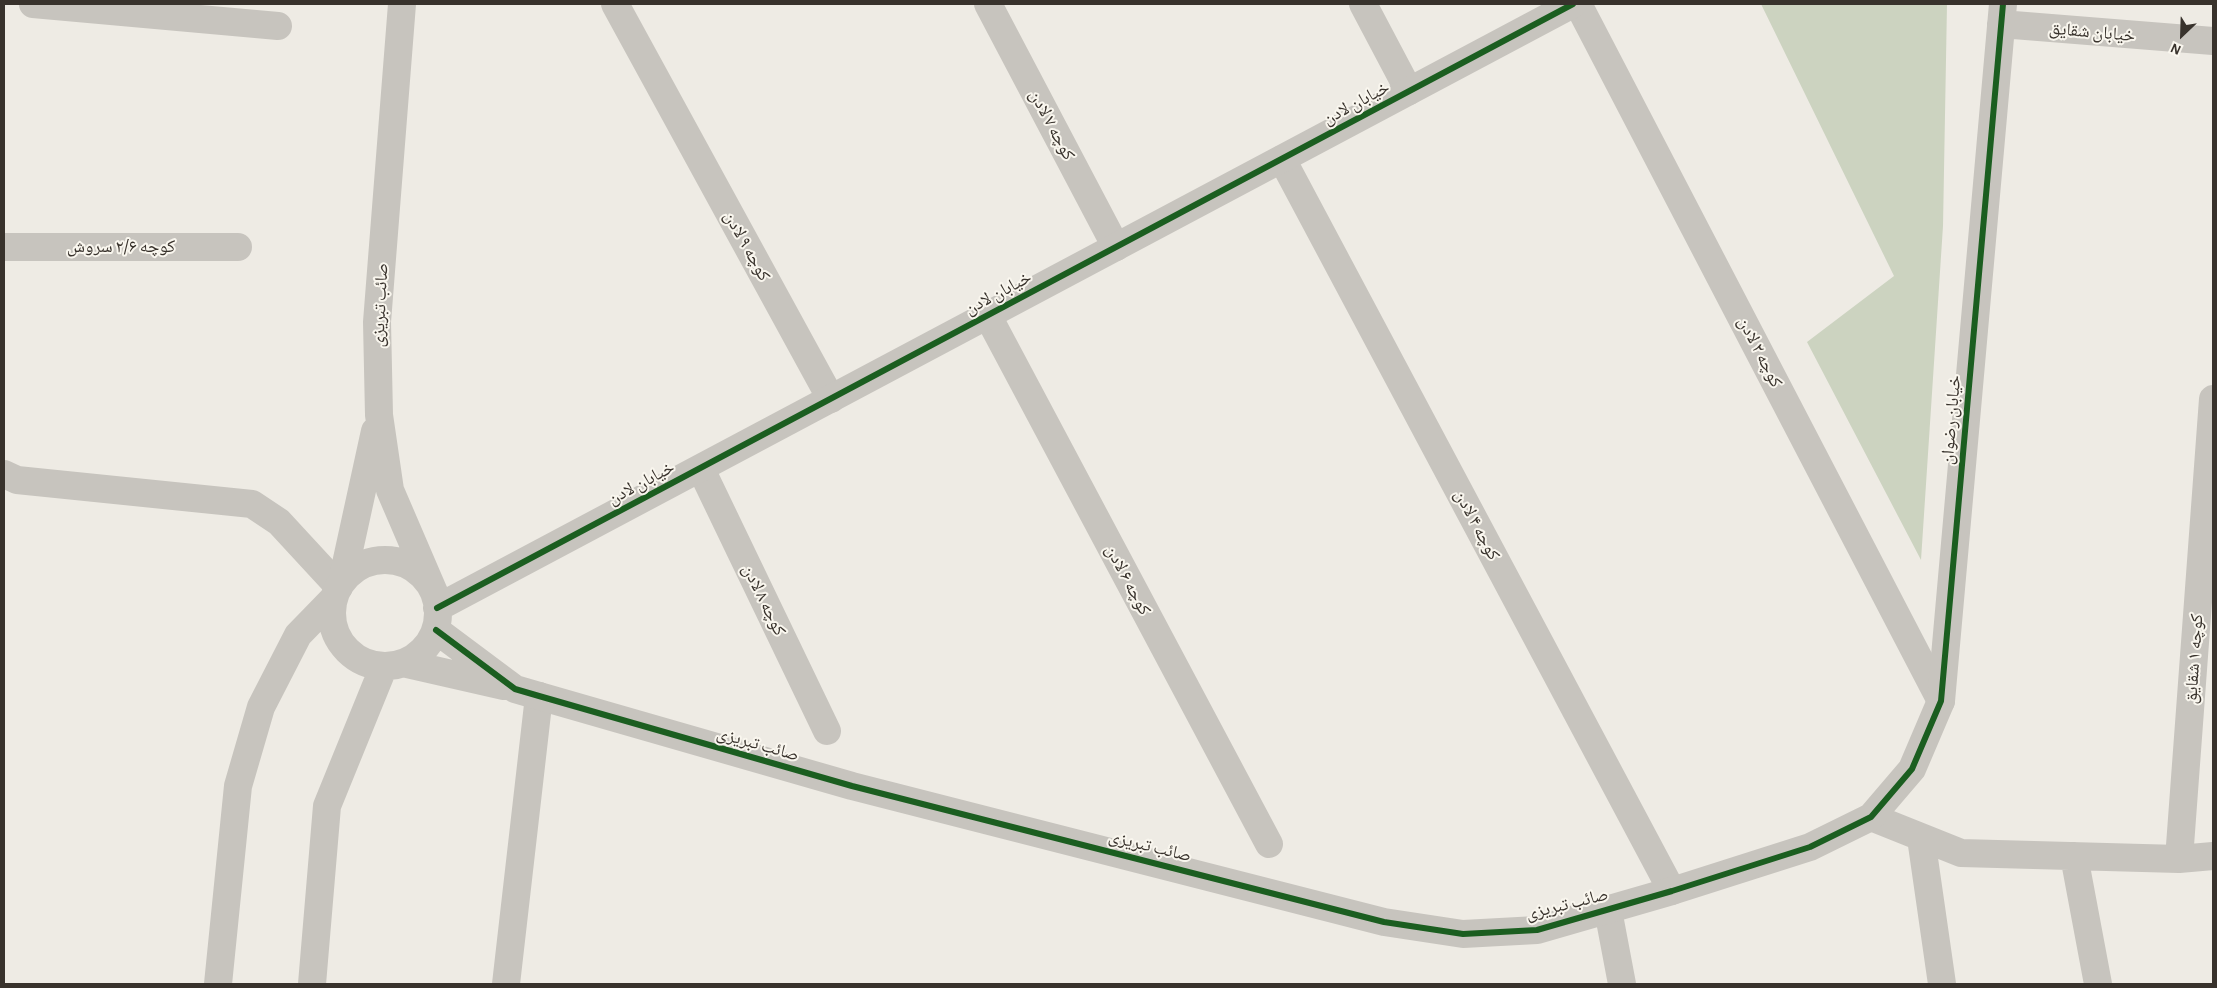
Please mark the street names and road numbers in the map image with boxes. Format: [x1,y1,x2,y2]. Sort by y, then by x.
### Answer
street label: خیابان شقایق [2048,17,2136,47]
street label: خیابان لادن [1319,76,1393,130]
street label: کوچه ۷ لادن [1024,86,1080,164]
street label: کوچه ۹ لادن [719,207,775,285]
street label: کوچه ۲/۶ سروش [67,236,175,258]
street label: صائب تبریزی [367,262,393,348]
street label: خیابان لادن [961,266,1035,320]
street label: کوچه ۲ لادن [1733,313,1787,391]
street label: خیابان رضوان [1936,374,1966,466]
street label: خیابان لادن [604,456,678,510]
street label: کوچه ۴ لادن [1449,486,1505,564]
street label: کوچه ۶ لادن [1100,541,1156,619]
street label: کوچه ۸ لادن [737,561,791,639]
street label: کوچه ۱ شقایق [2180,613,2208,705]
street label: صائب تبریزی [714,722,802,766]
street label: صائب تبریزی [1106,825,1194,867]
street label: صائب تبریزی [1523,883,1611,925]

